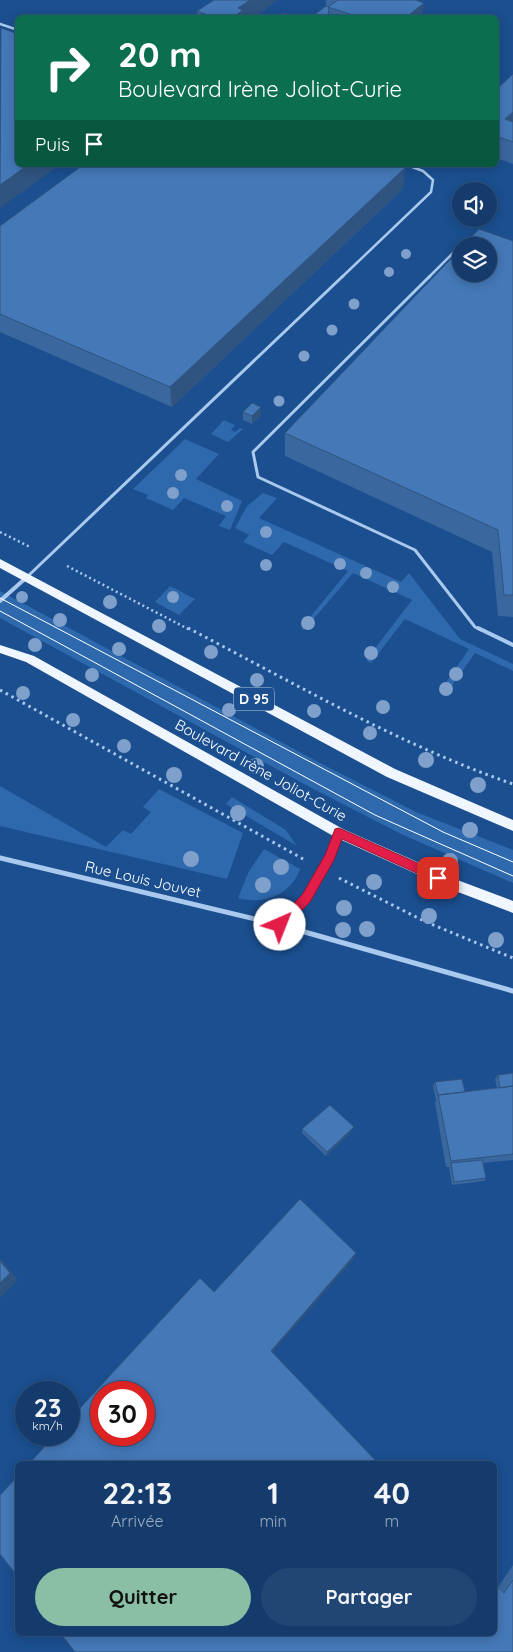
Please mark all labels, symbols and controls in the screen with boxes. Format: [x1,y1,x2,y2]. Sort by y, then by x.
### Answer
text: 20 m [118,32,201,76]
icon: right [35,35,100,100]
text: Boulevard Irène Joliot-Curie [118,75,402,103]
icon: arrive [80,130,108,158]
text: Puis [35,132,70,156]
map controls [452,182,497,282]
button: sound [452,182,497,227]
button: layers [452,237,497,282]
road number: D 95 [234,688,274,711]
street label: Boulevard Irène Joliot-Curie [172,715,350,825]
street label: Rue Louis Jouvet [83,856,203,902]
pin [417,857,459,899]
icon: arrive [424,864,452,892]
position arrow [253,898,305,950]
speed limit sign: 30 [90,1381,155,1446]
text: 23 [34,1392,61,1423]
text: km/h [32,1418,63,1433]
text: 22:13 [102,1474,172,1512]
text: 1 [267,1474,279,1512]
text: 40 [374,1474,410,1512]
text: Arrivée [111,1511,163,1531]
text: min [259,1511,287,1531]
text: m [385,1511,399,1531]
button: Quitter [35,1568,251,1626]
button: Partager [261,1568,477,1626]

